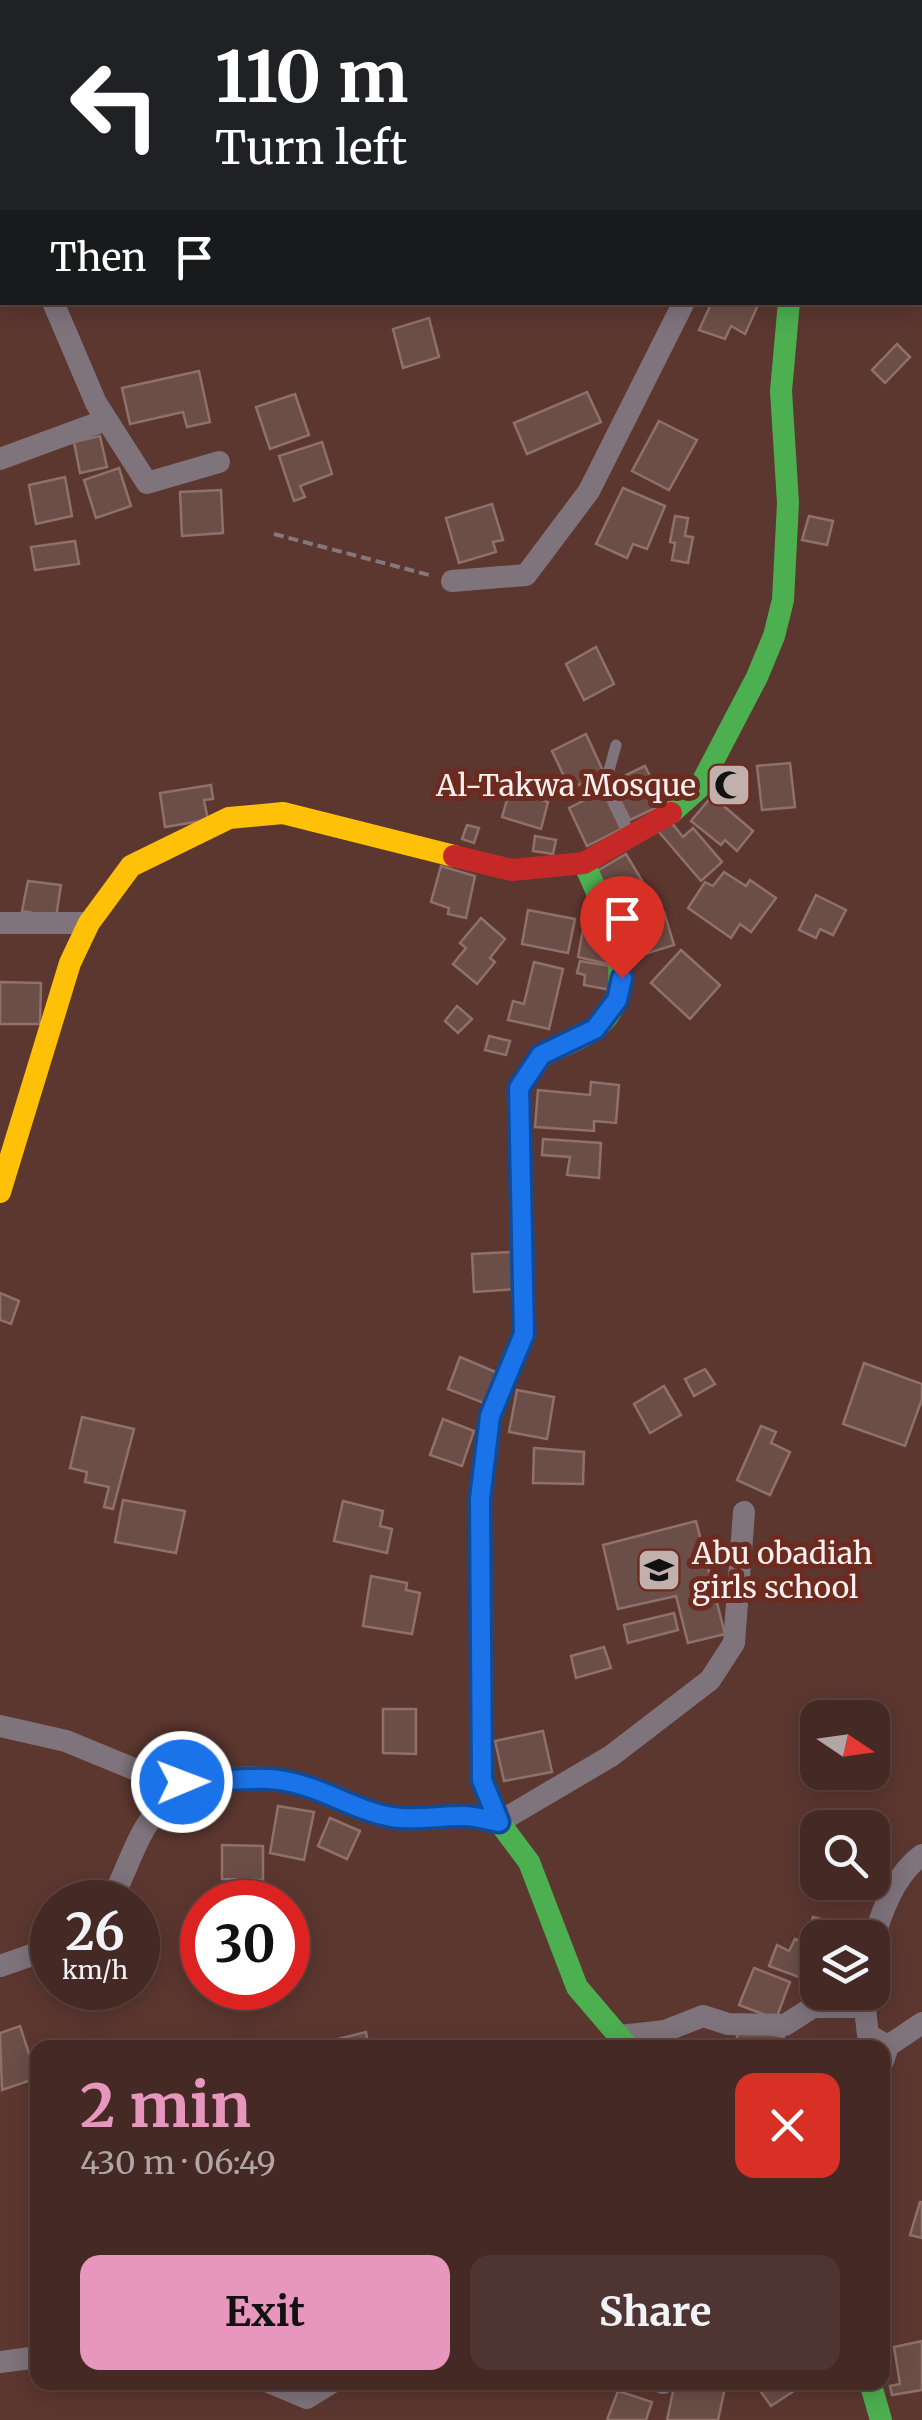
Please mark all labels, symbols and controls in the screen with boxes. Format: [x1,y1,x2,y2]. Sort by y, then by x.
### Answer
text: 110 m [215,33,408,121]
icon: left [50,40,180,170]
text: Turn left [215,120,407,176]
icon: arrive [167,230,222,285]
text: Then [50,234,147,281]
mosque icon: Al-Takwa Mosque [706,762,752,808]
place label: Al-Takwa Mosque [435,766,696,804]
pin [580,876,665,979]
icon: arrive [595,891,650,946]
place label: Abu obadiah girls school [691,1534,873,1606]
school or university icon: Abu obadiah girls school [636,1547,682,1593]
north arrow [800,1700,890,1790]
map controls [800,1700,890,2010]
position arrow [130,1730,234,1834]
button: search [800,1810,890,1900]
speed limit sign: 30 [180,1880,310,2010]
text: 26 [65,1901,125,1964]
button: layers [800,1920,890,2010]
text: km/h [62,1954,128,1986]
text: 2 min [80,2068,251,2143]
button: close [735,2073,840,2178]
text: 430 m · 06:49 [80,2143,276,2183]
button: Exit [80,2255,450,2370]
button: Share [470,2255,840,2370]

